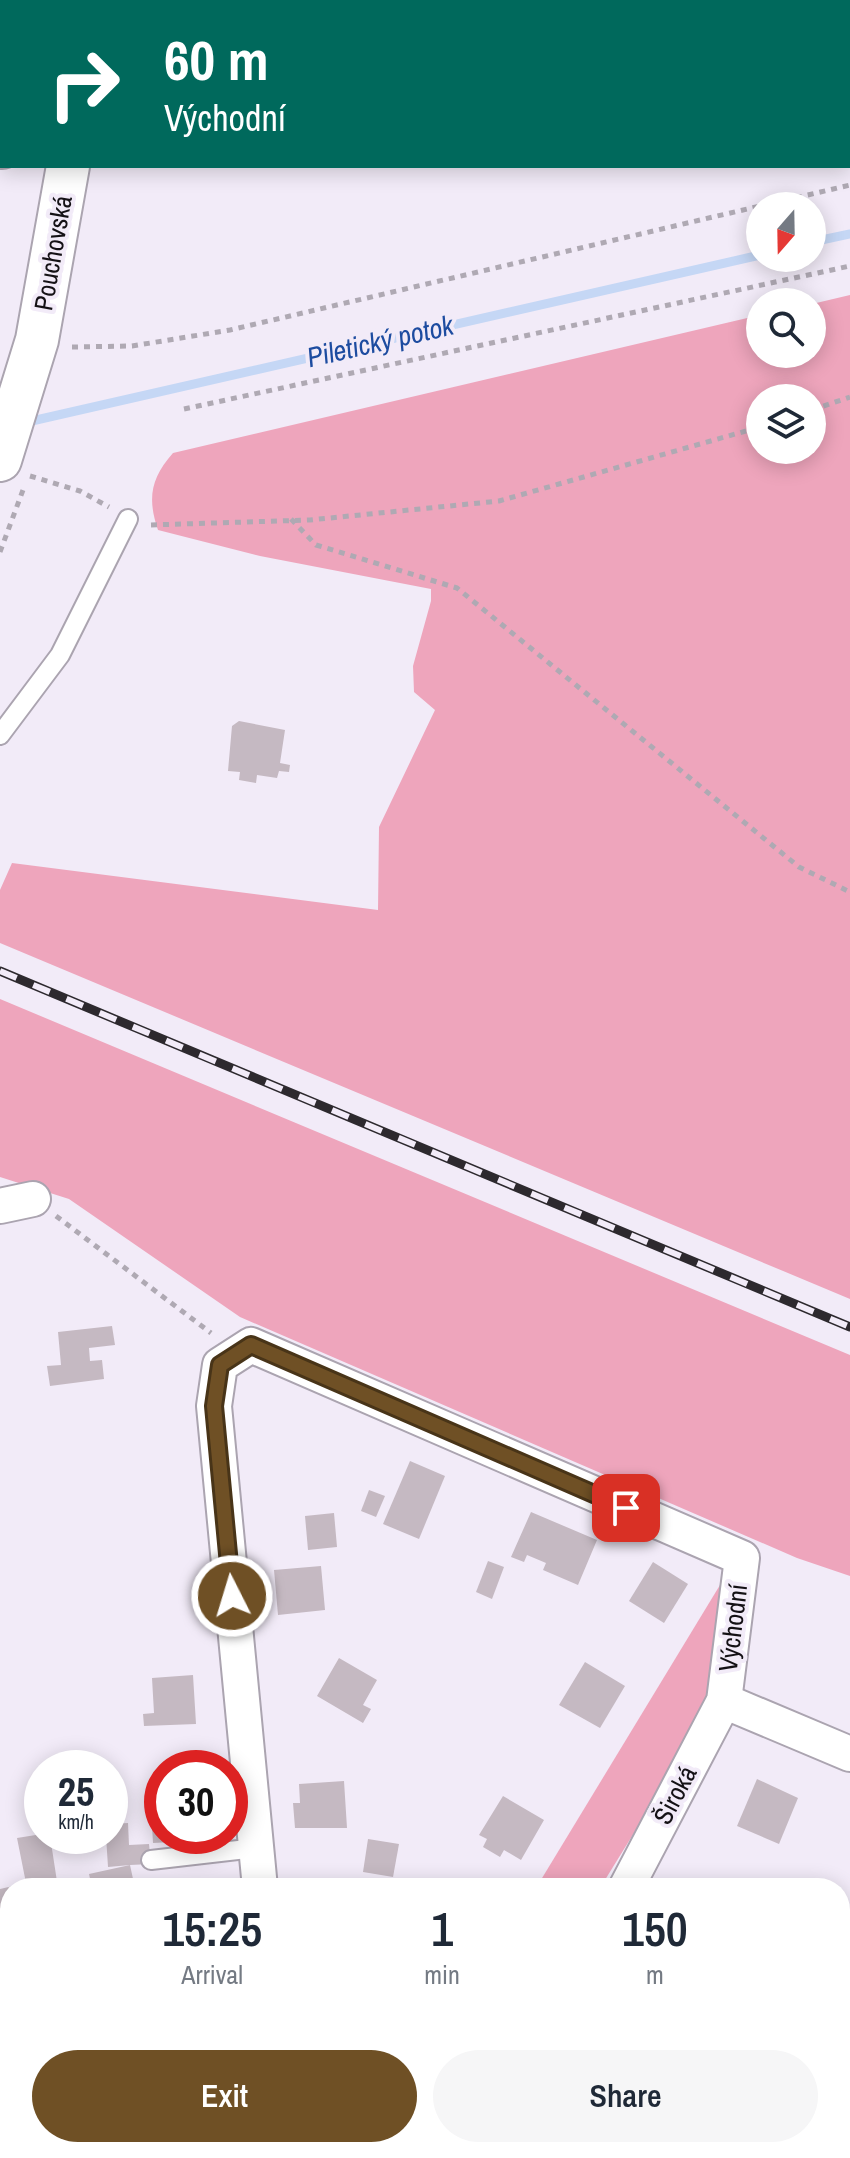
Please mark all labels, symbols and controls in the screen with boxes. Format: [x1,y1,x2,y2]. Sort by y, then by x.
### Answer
text: 60 m [164,22,269,97]
icon: right [32,32,136,136]
text: Východní [164,94,286,142]
north arrow [746,192,826,272]
map controls [746,192,826,464]
street label: Pouchovská [25,193,80,313]
button: search [746,288,826,368]
water label: Piletický potok [303,305,459,376]
button: layers [746,384,826,464]
pin [592,1474,660,1542]
icon: arrive [604,1486,648,1530]
position arrow [190,1554,274,1638]
street label: Východní [710,1581,755,1674]
speed limit sign: 30 [144,1750,248,1854]
street label: Široká [645,1759,705,1830]
text: 25 [58,1765,94,1818]
text: km/h [58,1808,94,1835]
text: 15:25 [162,1896,262,1961]
text: 1 [431,1896,453,1961]
text: 150 [622,1896,688,1961]
text: Arrival [181,1957,243,1992]
text: min [424,1957,460,1992]
text: m [646,1957,664,1992]
button: Exit [32,2050,417,2142]
button: Share [433,2050,818,2142]

